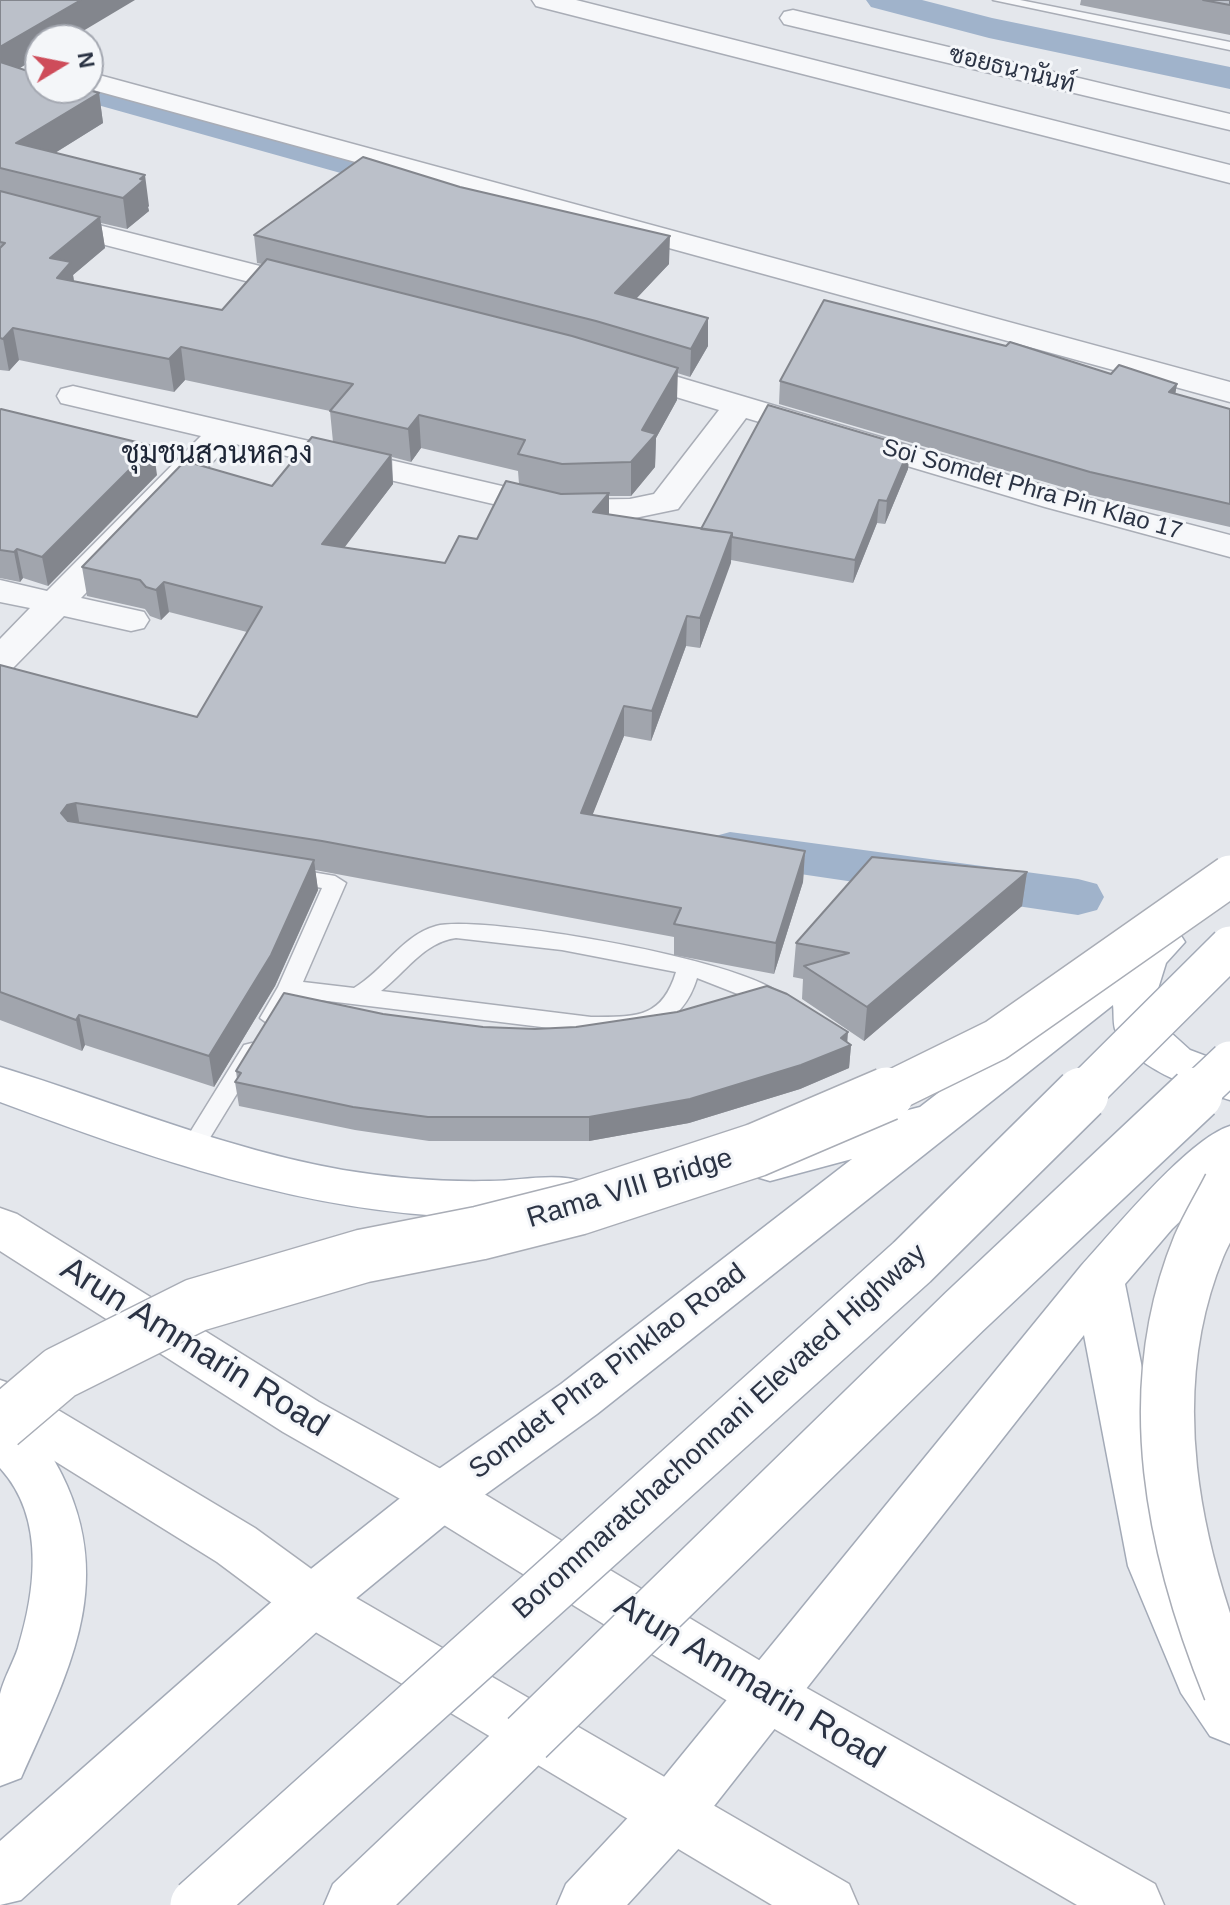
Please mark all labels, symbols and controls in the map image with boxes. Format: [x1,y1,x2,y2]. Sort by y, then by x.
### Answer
north arrow [24,24,104,104]
street label: ซอยธนานันท์ [946,40,1078,100]
text: N [72,50,100,70]
street label: Soi Somdet Phra Pin Klao 17 [879,433,1185,547]
district label: ชุมชนสวนหลวง [121,437,313,473]
street label: Rama VIII Bridge [523,1142,737,1236]
street label: Borommaratchachonnani Elevated Highway [506,1237,934,1627]
street label: Arun Ammarin Road [53,1249,335,1447]
street label: Somdet Phra Pinklao Road [463,1257,753,1487]
street label: Arun Ammarin Road [606,1585,892,1779]

